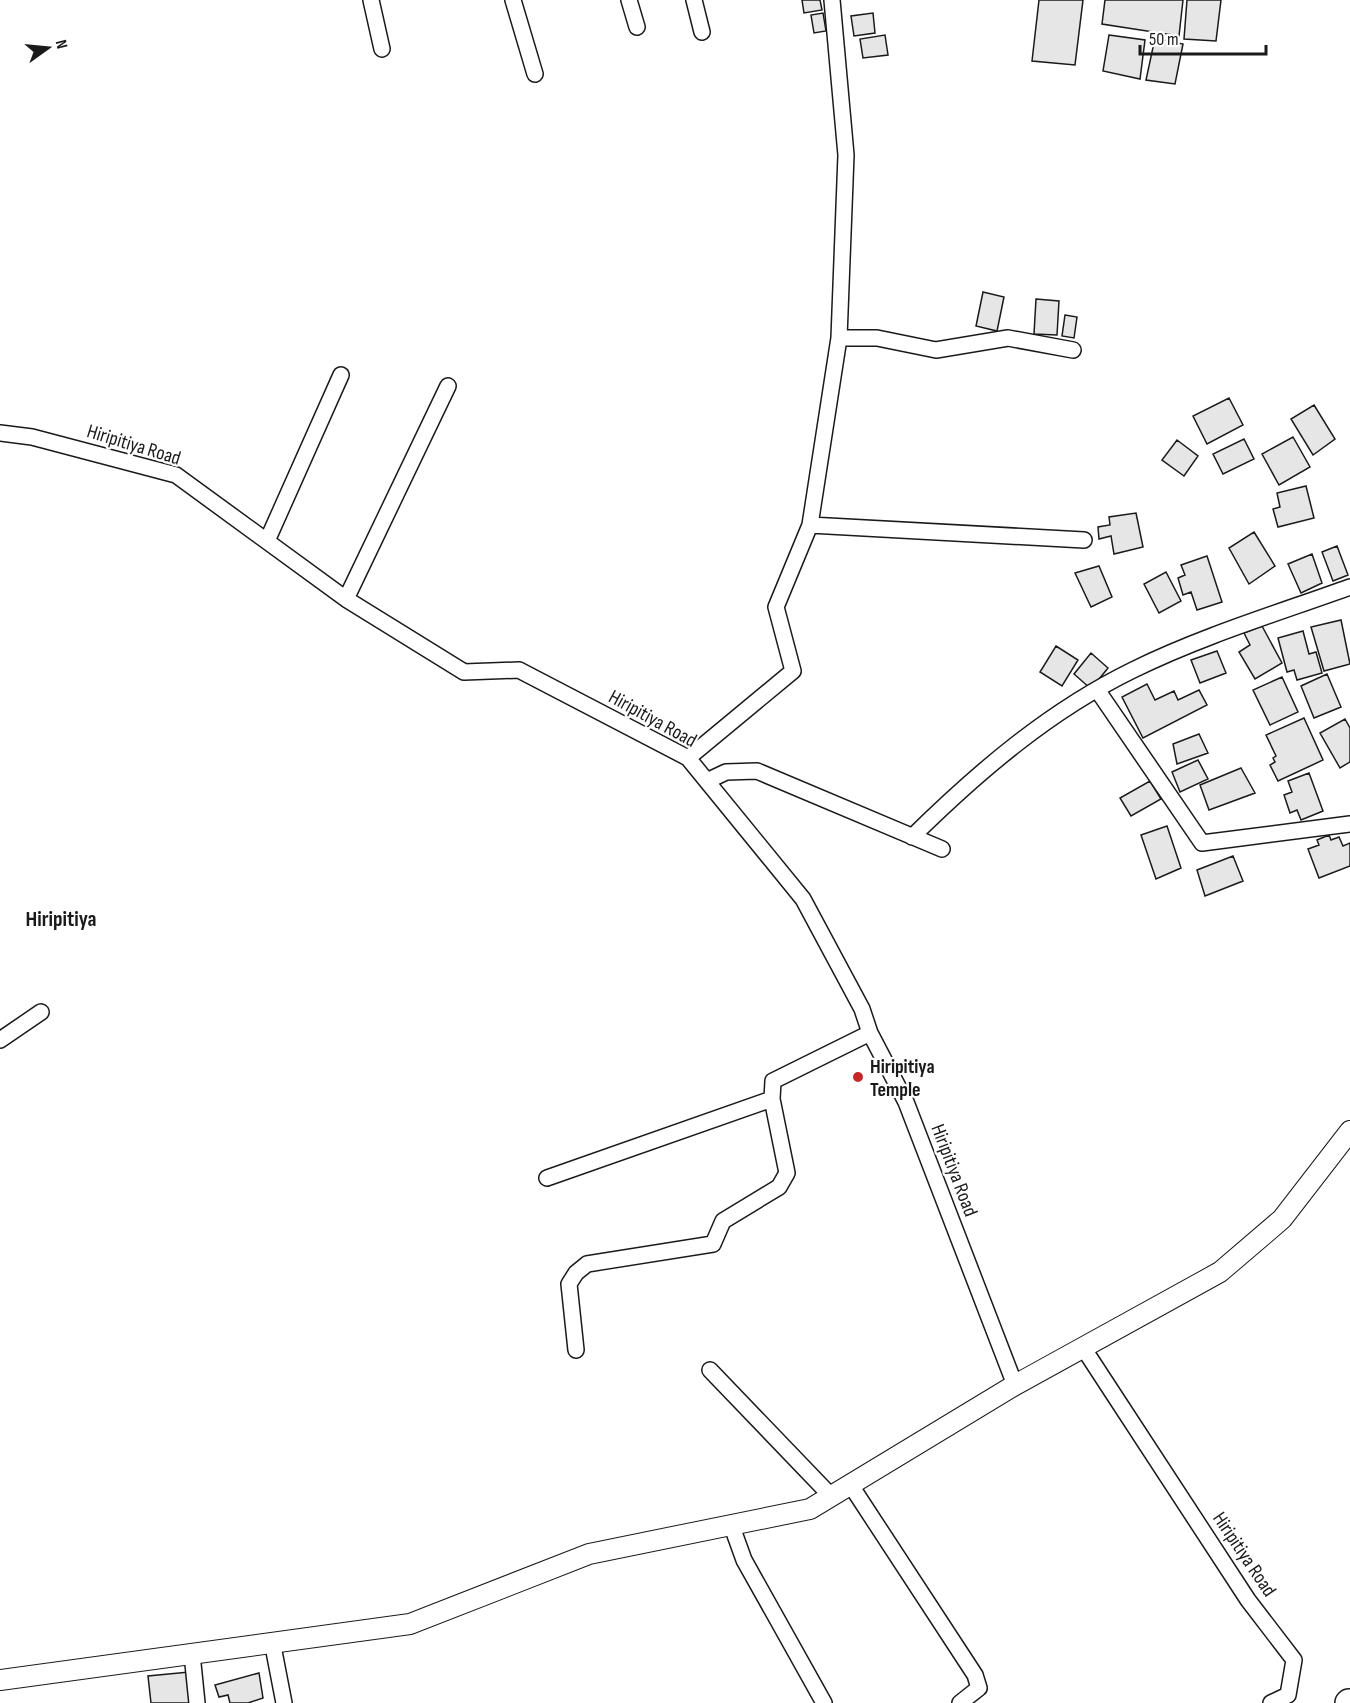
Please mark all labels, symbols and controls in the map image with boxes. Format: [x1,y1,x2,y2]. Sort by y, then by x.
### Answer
north arrow [18,18,78,78]
scale bar [1140,18,1266,56]
text: 50 m [1149,29,1179,50]
text: N [51,38,71,51]
street label: Hiripitiya Road [84,419,183,471]
street label: Hiripitiya Road [604,685,701,753]
district label: Hiripitiya [25,906,97,933]
place label: Hiripitiya Temple [870,1055,935,1102]
marker: Hiripitiya Temple [851,1070,865,1084]
street label: Hiripitiya Road [926,1121,983,1220]
street label: Hiripitiya Road [1207,1508,1281,1601]

